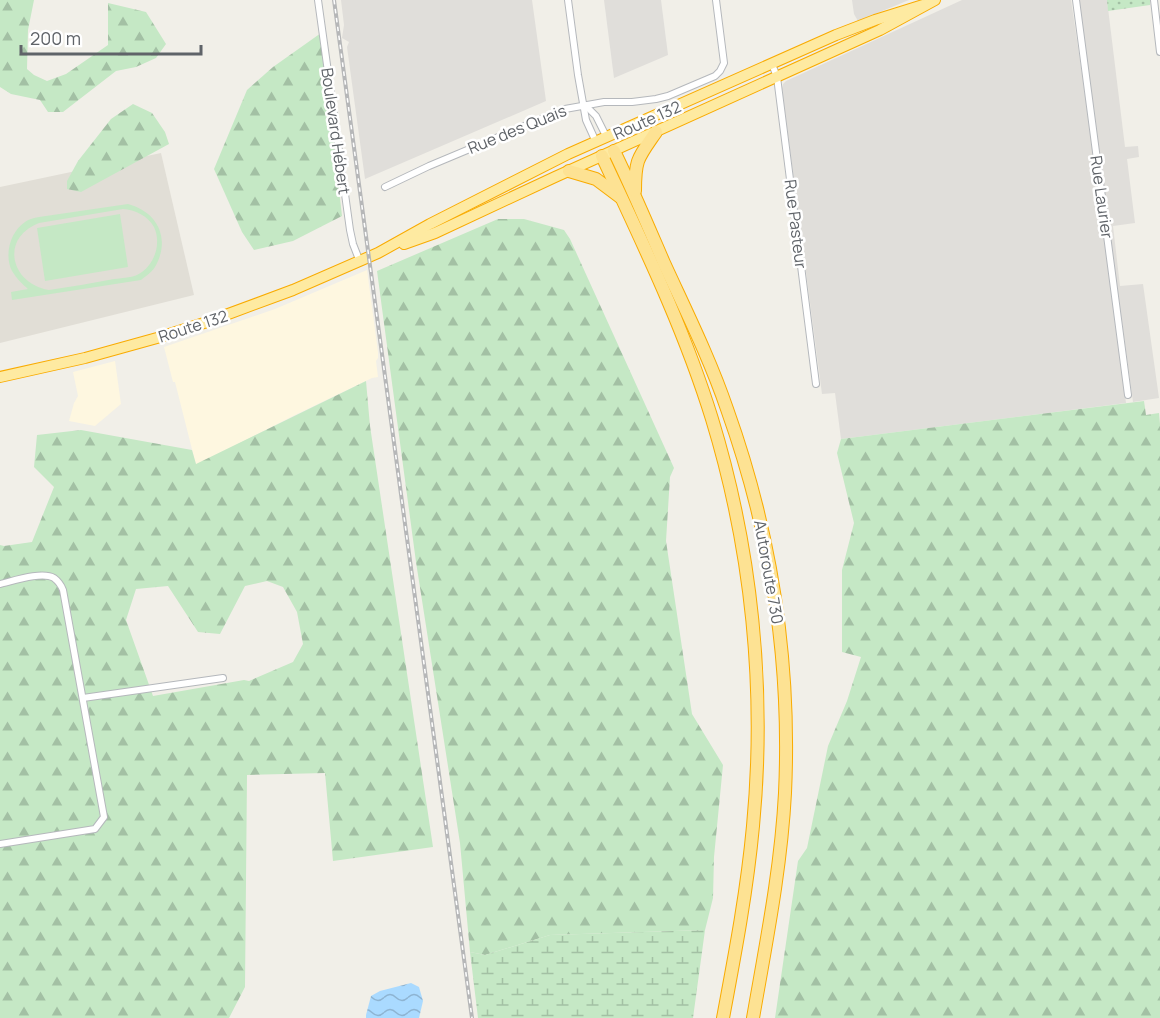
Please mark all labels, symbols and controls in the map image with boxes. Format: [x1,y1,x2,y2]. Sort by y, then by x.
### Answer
scale bar [21,18,201,56]
text: 200 m [30,26,81,50]
street label: Boulevard Hébert [316,66,356,196]
street label: Route 132 [610,95,684,145]
street label: Rue des Quais [464,99,570,159]
street label: Rue Laurier [1085,154,1119,240]
street label: Rue Pasteur [780,178,812,270]
street label: Route 132 [155,304,231,348]
street label: Autoroute 730 [749,518,789,626]

